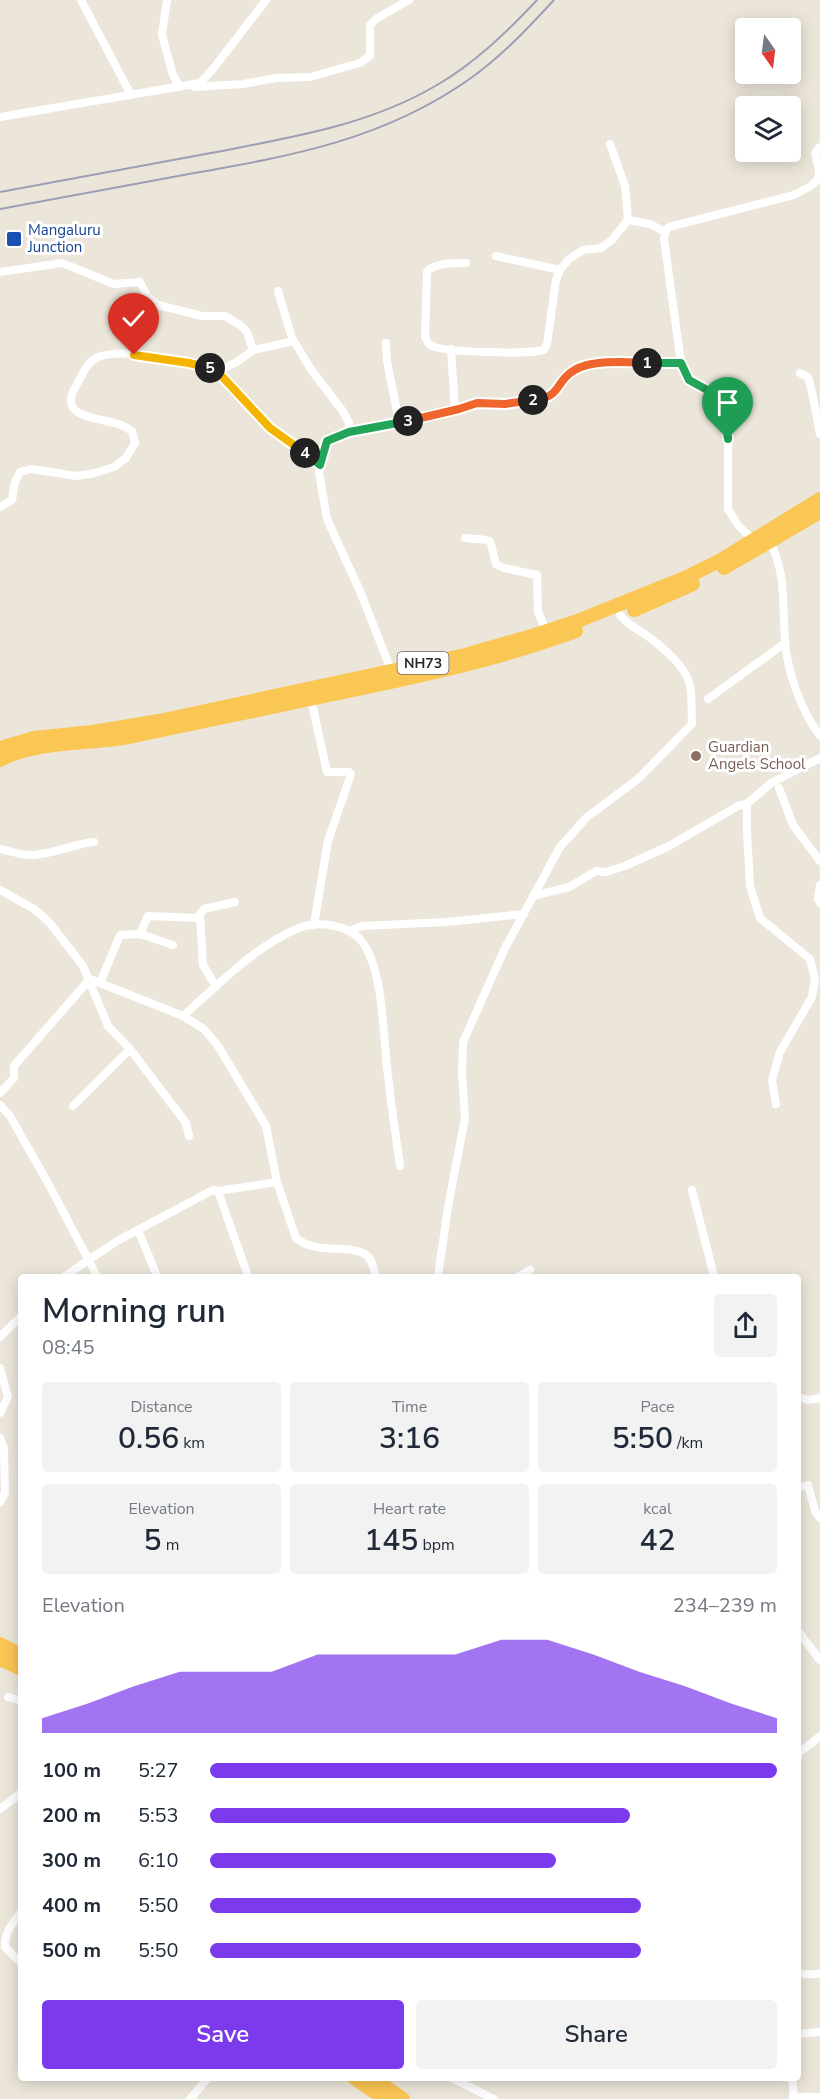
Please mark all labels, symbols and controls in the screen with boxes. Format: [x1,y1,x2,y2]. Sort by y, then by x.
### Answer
north arrow [735,18,801,84]
map controls [735,18,801,162]
button: layers [735,96,801,162]
place label: Mangaluru Junction [27,220,101,257]
marker: Mangaluru Junction [5,230,23,248]
pin [108,293,159,355]
icon: check [117,302,150,335]
pin: 1 [632,348,662,378]
text: 1 [642,352,652,374]
pin: 5 [195,353,225,383]
text: 5 [205,357,215,379]
pin [702,377,753,439]
pin: 2 [518,385,548,415]
icon: arrive [711,386,744,419]
text: 2 [528,389,538,411]
pin: 3 [393,406,423,436]
text: 3 [403,410,413,432]
pin: 4 [290,438,320,468]
text: 4 [300,442,310,464]
road number: NH73 [398,652,448,674]
place label: Guardian Angels School [708,737,806,774]
marker: Guardian Angels School [689,749,703,763]
text: Morning run [42,1289,226,1334]
button: share [714,1294,777,1357]
text: 08:45 [42,1334,95,1361]
text: Distance [130,1396,193,1418]
text: Time [392,1396,427,1418]
text: Pace [641,1396,674,1418]
text: 0.56 [118,1418,179,1459]
text: 3:16 [379,1418,440,1459]
text: 5:50 [612,1418,673,1459]
text: km [179,1432,205,1454]
text: /km [673,1432,703,1454]
text: Elevation [128,1498,195,1520]
text: Heart rate [373,1498,446,1520]
text: kcal [643,1498,672,1520]
text: 5 [144,1520,162,1561]
text: 145 [364,1520,418,1561]
text: 42 [640,1520,676,1561]
text: m [162,1534,179,1556]
text: bpm [418,1534,455,1556]
text: Elevation [42,1592,125,1619]
text: 234–239 m [673,1592,777,1619]
text: 100 m [42,1757,101,1784]
text: 5:27 [138,1757,179,1784]
text: 200 m [42,1802,101,1829]
text: 5:53 [138,1802,179,1829]
text: 300 m [42,1847,101,1874]
text: 6:10 [138,1847,179,1874]
text: 400 m [42,1892,101,1919]
text: 5:50 [138,1892,179,1919]
text: 500 m [42,1937,101,1964]
text: 5:50 [138,1937,179,1964]
button: Save [42,2000,404,2069]
button: Share [416,2000,777,2069]

